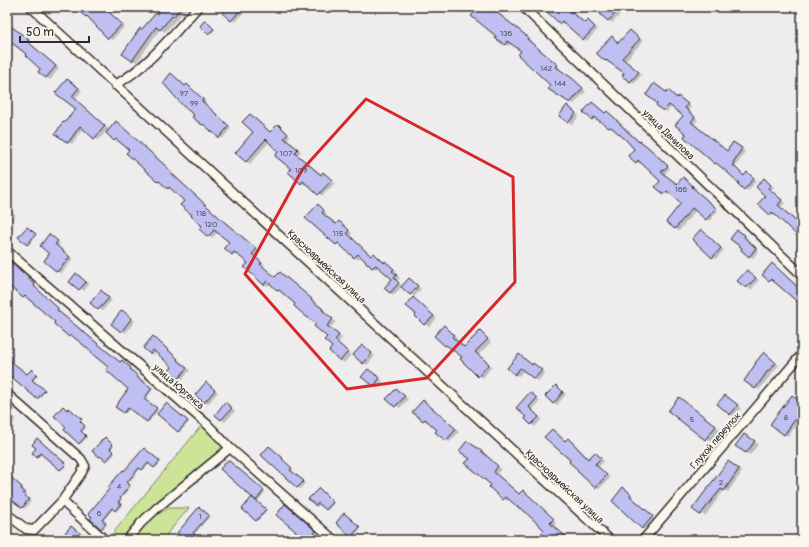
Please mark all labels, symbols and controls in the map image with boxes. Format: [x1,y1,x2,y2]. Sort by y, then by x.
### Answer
scale bar [20,18,89,44]
text: 50 m [26,25,54,40]
house number: 136 [500,29,512,38]
house number: 142 [540,64,553,73]
house number: 144 [554,79,567,88]
house number: 97 [180,89,189,98]
house number: 99 [190,99,198,108]
street label: улица Данилова [639,106,697,163]
house number: 107 [280,149,293,158]
house number: 109 [295,166,307,175]
house number: 166 [675,185,688,194]
house number: 118 [196,209,206,218]
house number: 120 [204,220,218,229]
street label: Красноармейская улица [285,227,368,306]
house number: 115 [333,229,343,238]
street label: улица Юргенса [150,361,206,412]
street label: Глухой переулок [688,410,744,472]
house number: 8 [784,413,788,422]
house number: 5 [690,415,694,424]
street label: Красноармейская улица [523,447,606,526]
house number: 2 [719,478,724,487]
house number: 4 [117,482,122,491]
house number: 6 [97,509,102,518]
house number: 1 [198,512,202,521]

